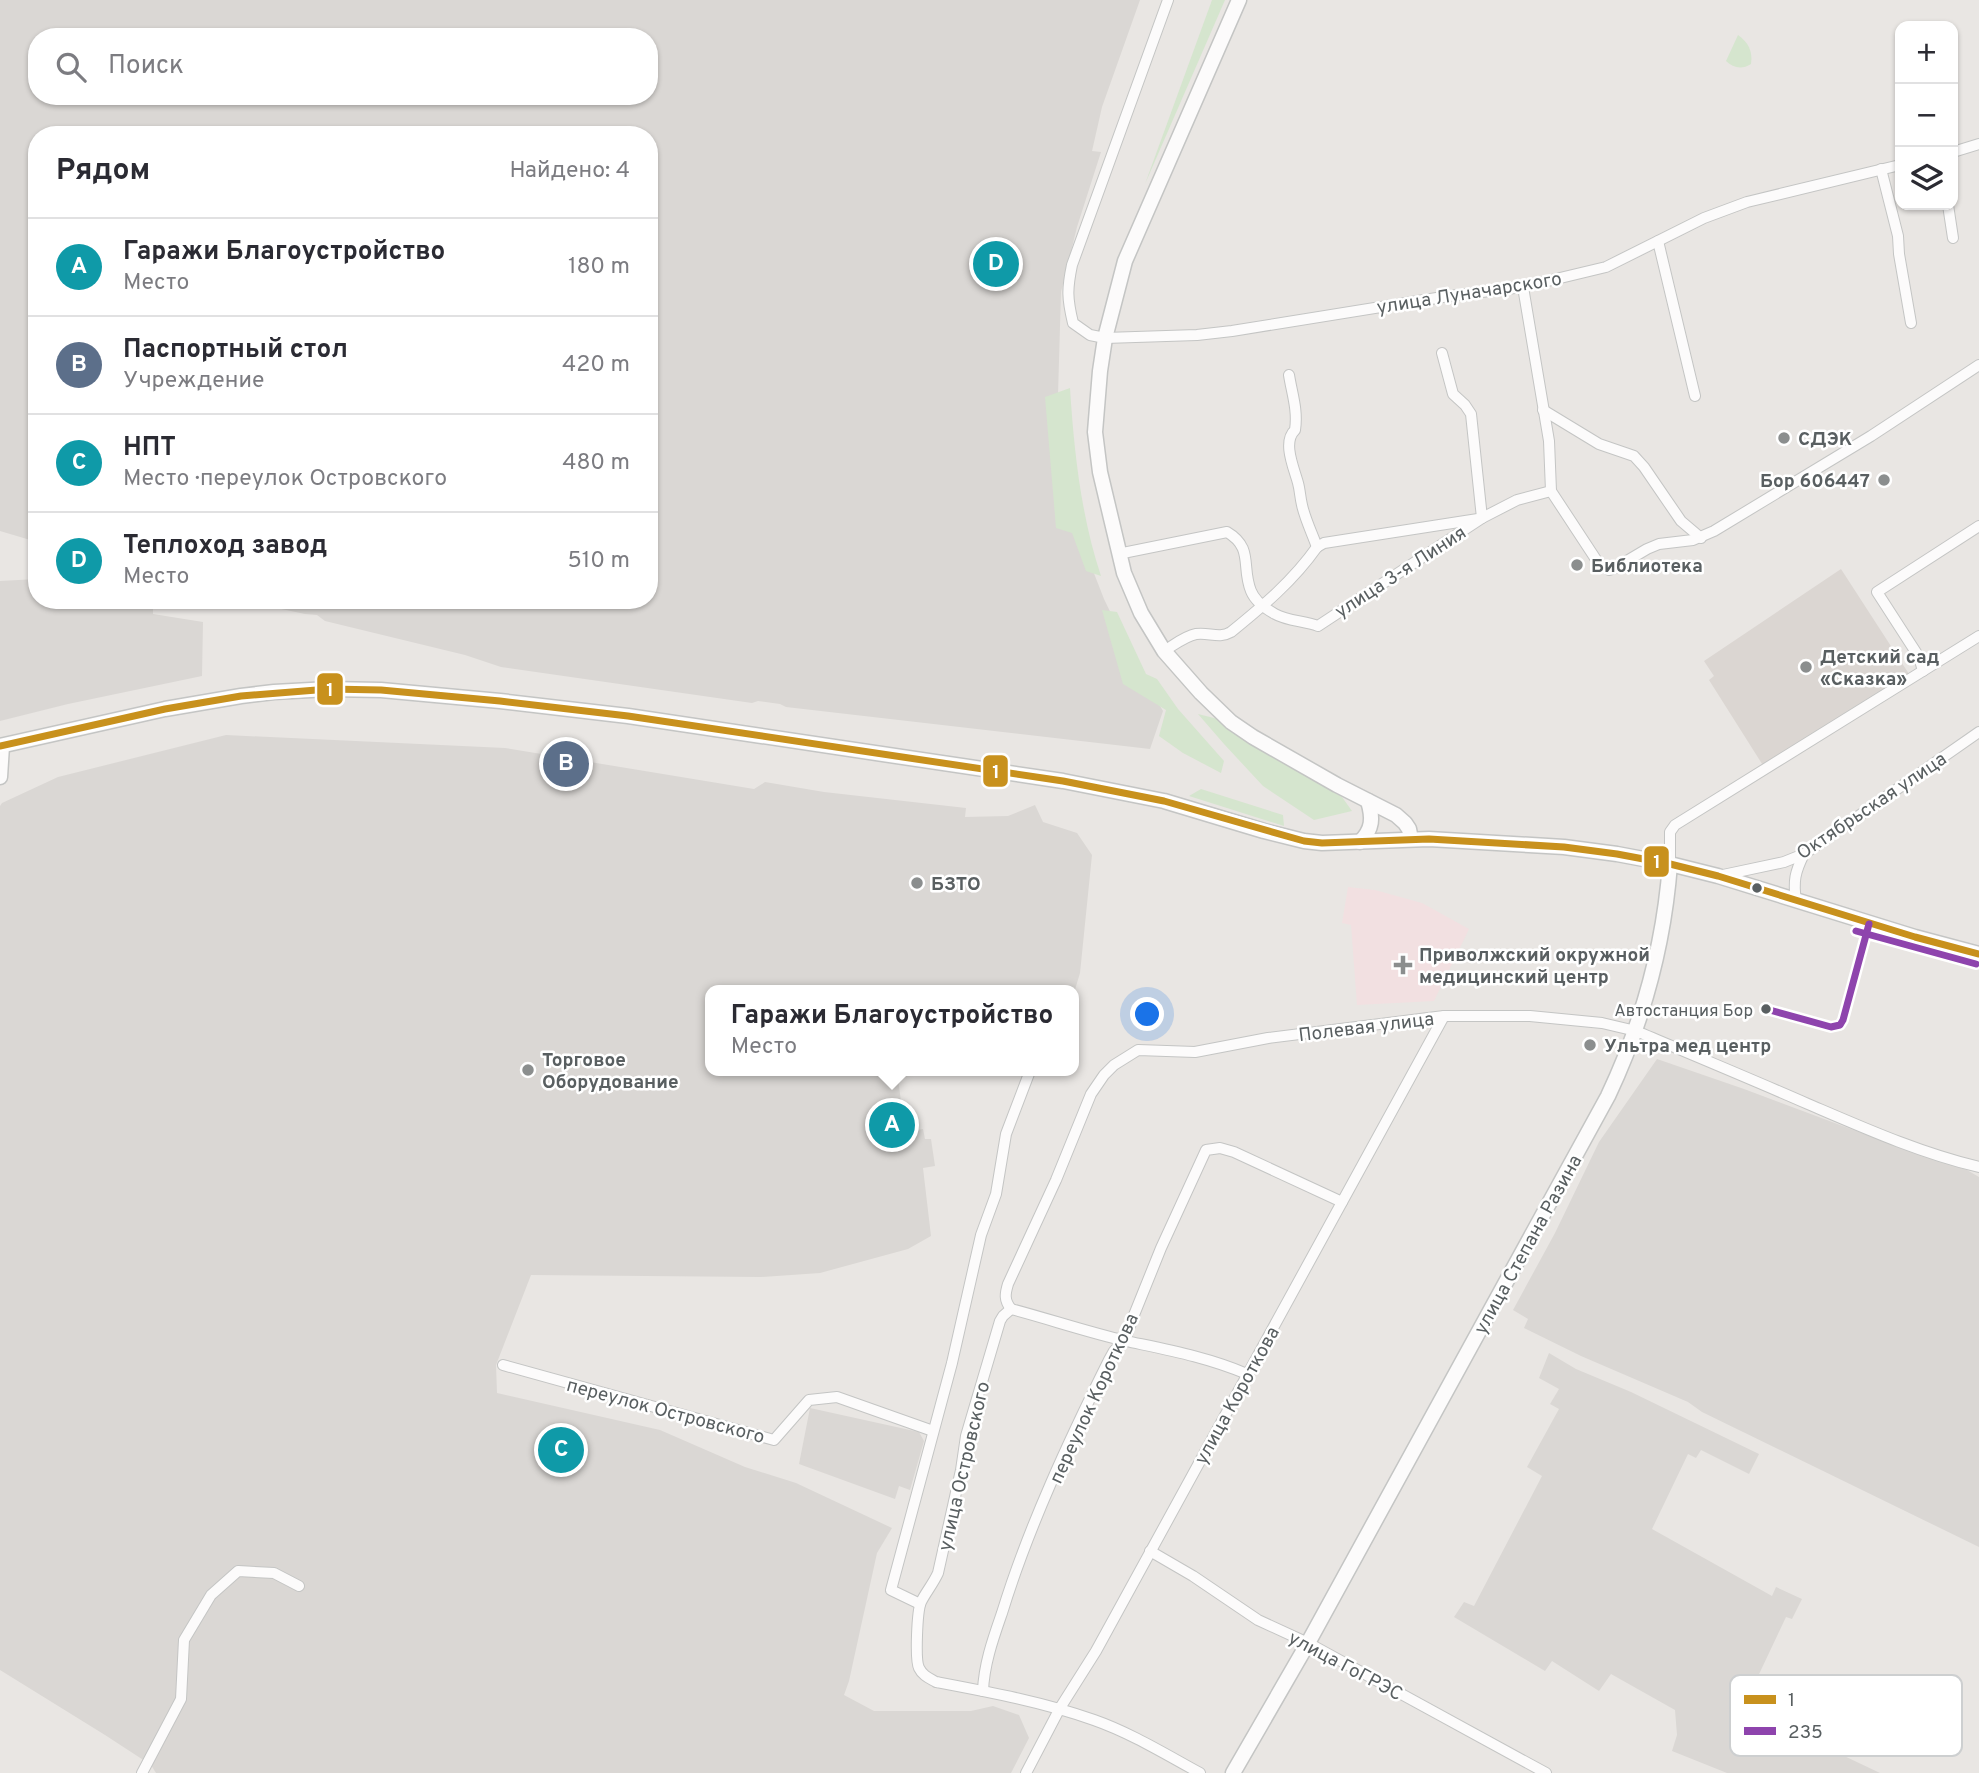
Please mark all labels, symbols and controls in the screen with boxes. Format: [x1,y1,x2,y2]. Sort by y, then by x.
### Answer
map controls [1895,21,1958,210]
button: + [1895,21,1958,84]
search box [28,28,658,105]
icon: search [52,48,90,86]
text: Поиск [108,50,184,83]
button: − [1895,84,1958,147]
button: layers [1895,147,1958,210]
text: Рядом [56,153,150,190]
text: Найдено: 4 [509,157,630,186]
text: Гаражи Благоустройство [123,236,445,269]
pin: D [973,238,1019,290]
text: A [71,253,87,282]
text: 180 m [568,253,630,282]
street label: улица Луначарского [1375,267,1564,320]
text: Место [123,269,189,298]
text: Паспортный стол [123,334,348,367]
text: B [71,351,87,380]
text: 420 m [562,351,630,380]
text: Учреждение [123,367,265,396]
place label: СДЭК [1798,428,1852,452]
marker: СДЭК [1776,430,1792,446]
text: НПТ [123,432,176,465]
text: C [72,449,86,478]
text: 480 m [562,449,630,478]
text: Место · переулок Островского [123,465,447,494]
place label: Бор 606447 [1760,470,1870,494]
marker: Бор 606447 [1876,472,1892,488]
street label: улица 3-я Линия [1331,521,1471,624]
text: Теплоход завод [123,530,327,563]
text: D [71,547,87,576]
text: 510 m [567,547,630,576]
place label: Библиотека [1591,555,1703,579]
marker: Библиотека [1569,557,1585,573]
text: Место [123,563,189,592]
place label: Детский сад «Сказка» [1820,646,1939,692]
marker: Детский сад «Сказка» [1798,659,1814,675]
line badge: 1 [316,672,344,706]
text: 1 [326,679,334,703]
pin: B [543,738,589,790]
street label: Октябрьская улица [1792,748,1952,866]
line badge: 1 [982,754,1009,788]
text: 1 [992,761,1000,785]
line badge: 1 [1643,845,1670,878]
text: 1 [1653,851,1661,875]
place label: БЗТО [931,873,981,897]
marker: БЗТО [909,875,925,891]
unlabelled marker [1750,881,1764,895]
place label: Приволжский окружной медицинский центр [1419,944,1650,990]
marker: Приволжский окружной медицинский центр [1393,955,1413,975]
popup [705,985,1079,1076]
your location [1130,997,1164,1031]
text: Гаражи Благоустройство [731,1000,1053,1033]
place label: Автостанция Бор [1614,1001,1753,1023]
marker: Автостанция Бор [1759,1002,1773,1016]
street label: Полевая улица [1297,1008,1435,1048]
text: Место [731,1033,797,1062]
place label: Ультра мед центр [1604,1035,1771,1059]
marker: Ультра мед центр [1582,1037,1598,1053]
place label: Торговое Оборудование [542,1049,679,1095]
marker: Торговое Оборудование [520,1062,536,1078]
pin: A [869,1099,915,1151]
street label: улица Степана Разина [1469,1151,1588,1339]
street label: переулок Короткова [1045,1310,1145,1488]
street label: улица Короткова [1190,1323,1286,1469]
street label: переулок Островского [564,1374,767,1450]
street label: улица Островского [934,1379,996,1554]
pin: C [538,1424,584,1476]
street label: улица ГоГРЭС [1284,1627,1406,1707]
legend [1730,1675,1962,1756]
text: 1 [1788,1689,1795,1713]
text: 235 [1788,1721,1823,1745]

